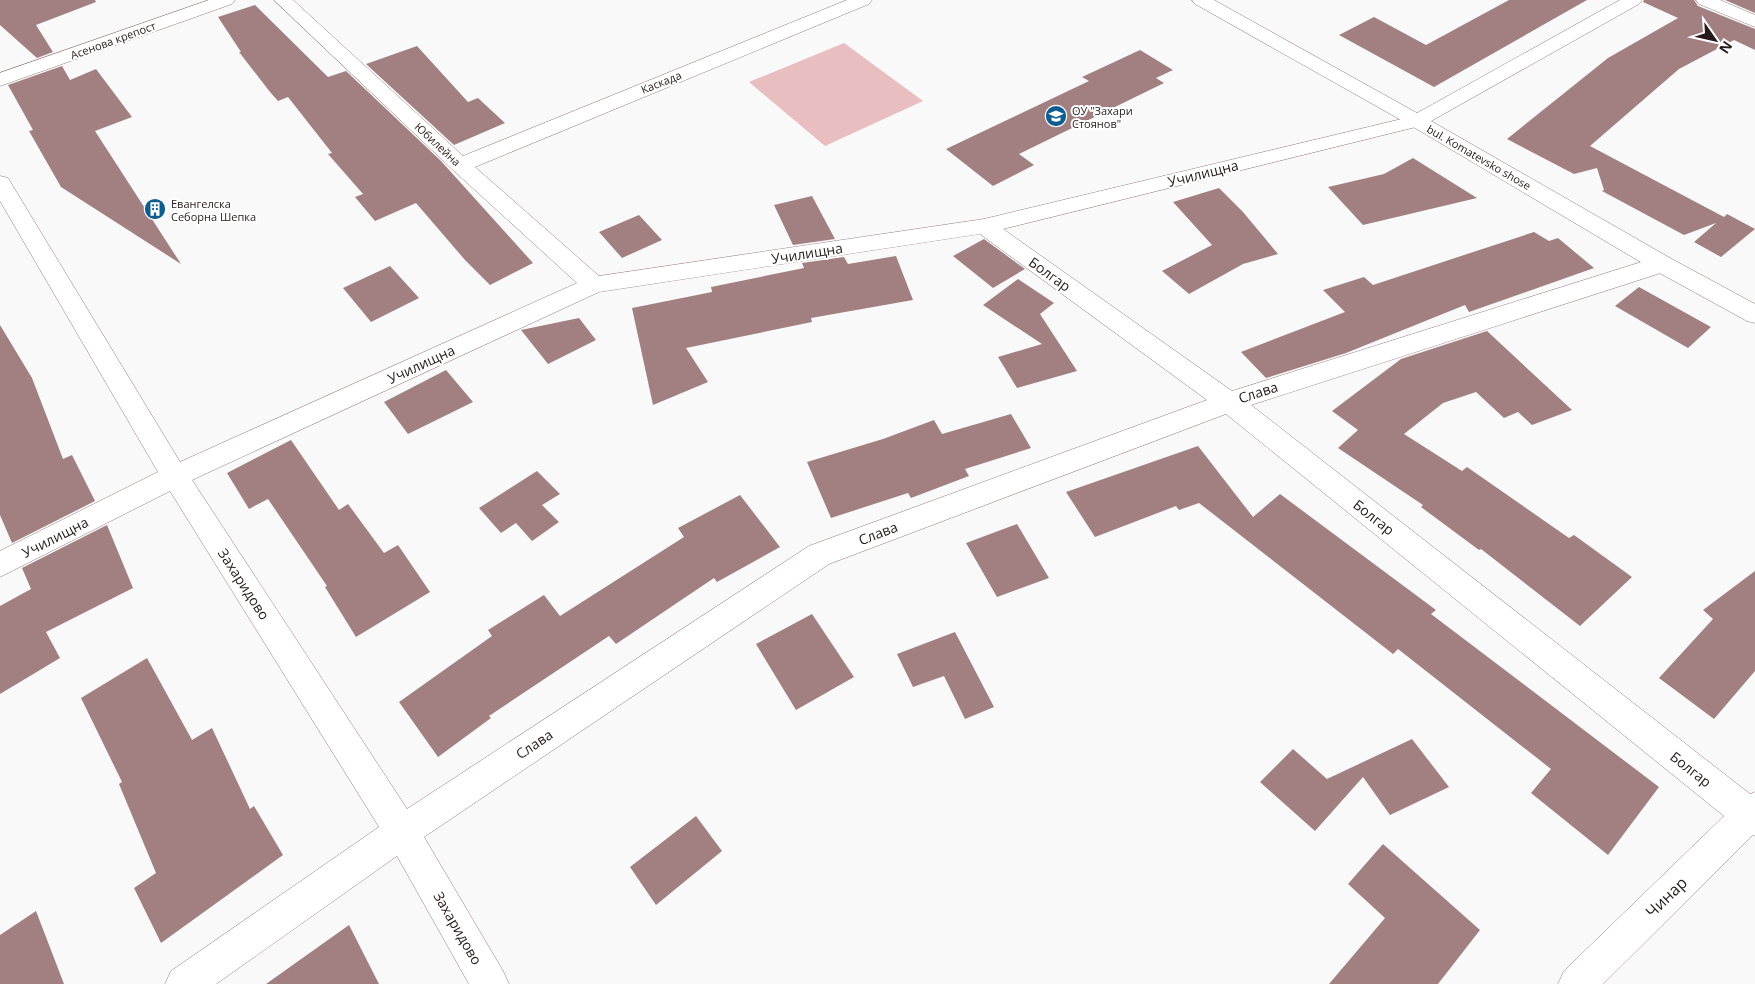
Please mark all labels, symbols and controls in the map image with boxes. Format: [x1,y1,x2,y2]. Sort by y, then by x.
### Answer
north arrow [1690,15,1740,65]
street label: Асенова крепост [68,18,158,62]
text: N [1715,38,1737,58]
street label: Каскада [639,67,683,97]
place label: ОУ "Захари Стоянов" [1072,103,1133,131]
school or university icon: ОУ "Захари Стоянов" [1044,104,1068,128]
street label: Юбилейна [412,119,464,169]
street label: bul. Komatevsko shose [1424,121,1534,193]
street label: Училищна [1166,155,1240,191]
place label: Евангелска Себорна Шепка [171,196,256,224]
building icon: Евангелска Себорна Шепка [143,197,167,221]
street label: Училищна [770,238,844,268]
street label: Болгар [1025,252,1075,296]
street label: Училищна [384,340,458,388]
street label: Слава [1236,377,1280,407]
street label: Болгар [1349,495,1399,539]
street label: Училищна [19,512,91,562]
street label: Слава [856,517,900,549]
street label: Захаридово [214,545,274,623]
street label: Слава [512,725,556,763]
street label: Болгар [1666,747,1716,791]
street label: Чинар [1640,872,1692,922]
street label: Захаридово [429,888,487,968]

